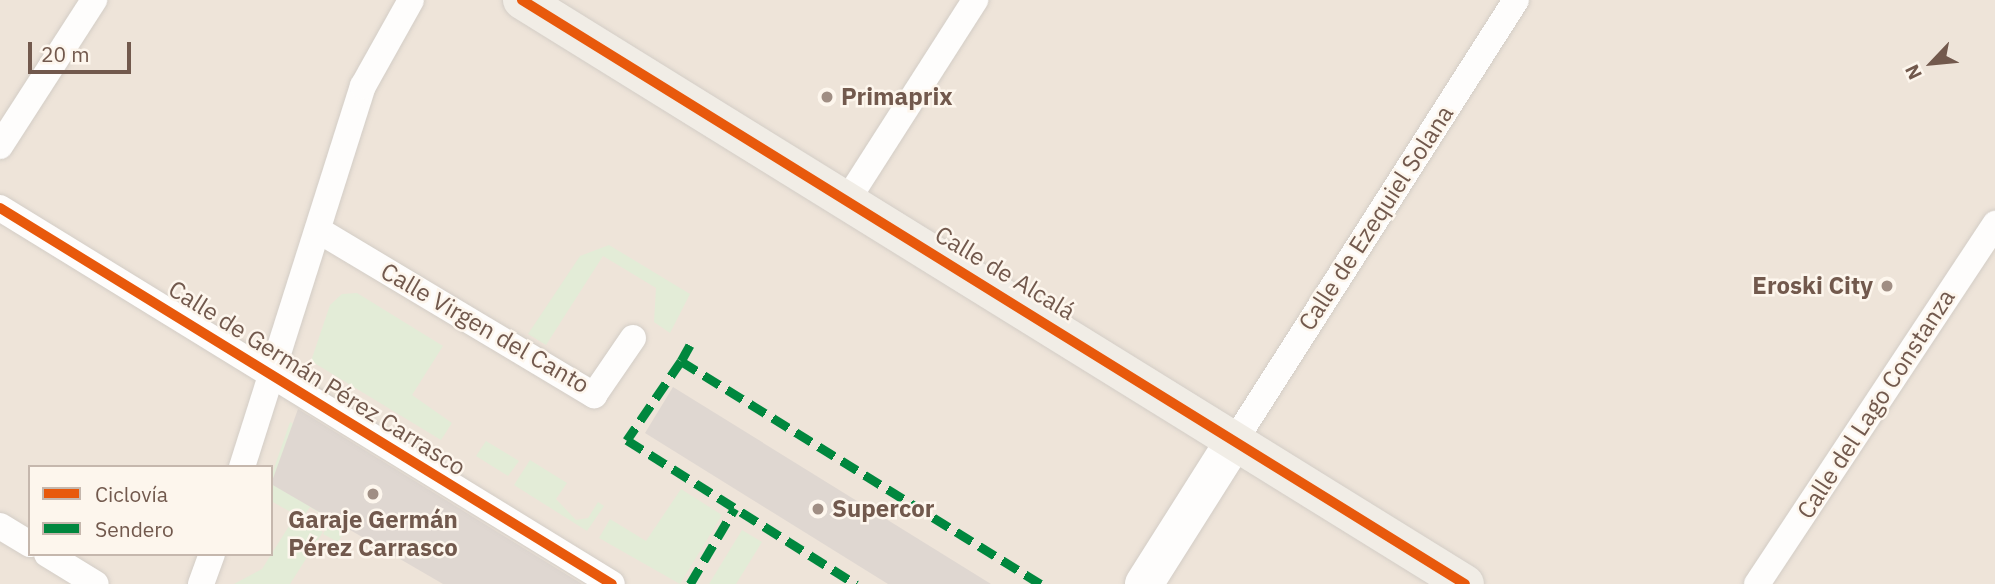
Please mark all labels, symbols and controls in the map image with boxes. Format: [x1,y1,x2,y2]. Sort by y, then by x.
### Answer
scale bar [32,28,135,72]
north arrow [1897,28,1967,98]
text: 20 m [41,40,90,68]
text: N [1899,61,1927,84]
place label: Primaprix [841,83,953,111]
marker: Primaprix [819,89,835,105]
street label: Calle de Ezequiel Solana [1292,100,1460,336]
street label: Calle de Alcalá [930,220,1080,326]
street label: Calle Virgen del Canto [376,257,594,399]
place label: Eroski City [1752,272,1873,300]
street label: Calle de Germán Pérez Carrasco [163,274,471,482]
marker: Eroski City [1879,278,1895,294]
street label: Calle del Lago Constanza [1791,284,1961,524]
legend [28,465,273,556]
text: Ciclovía [95,480,168,508]
marker: Garaje Germán Pérez Carrasco [365,486,381,502]
place label: Supercor [832,495,934,523]
marker: Supercor [810,501,826,517]
place label: Garaje Germán Pérez Carrasco [288,506,458,562]
text: Sendero [95,515,174,543]

